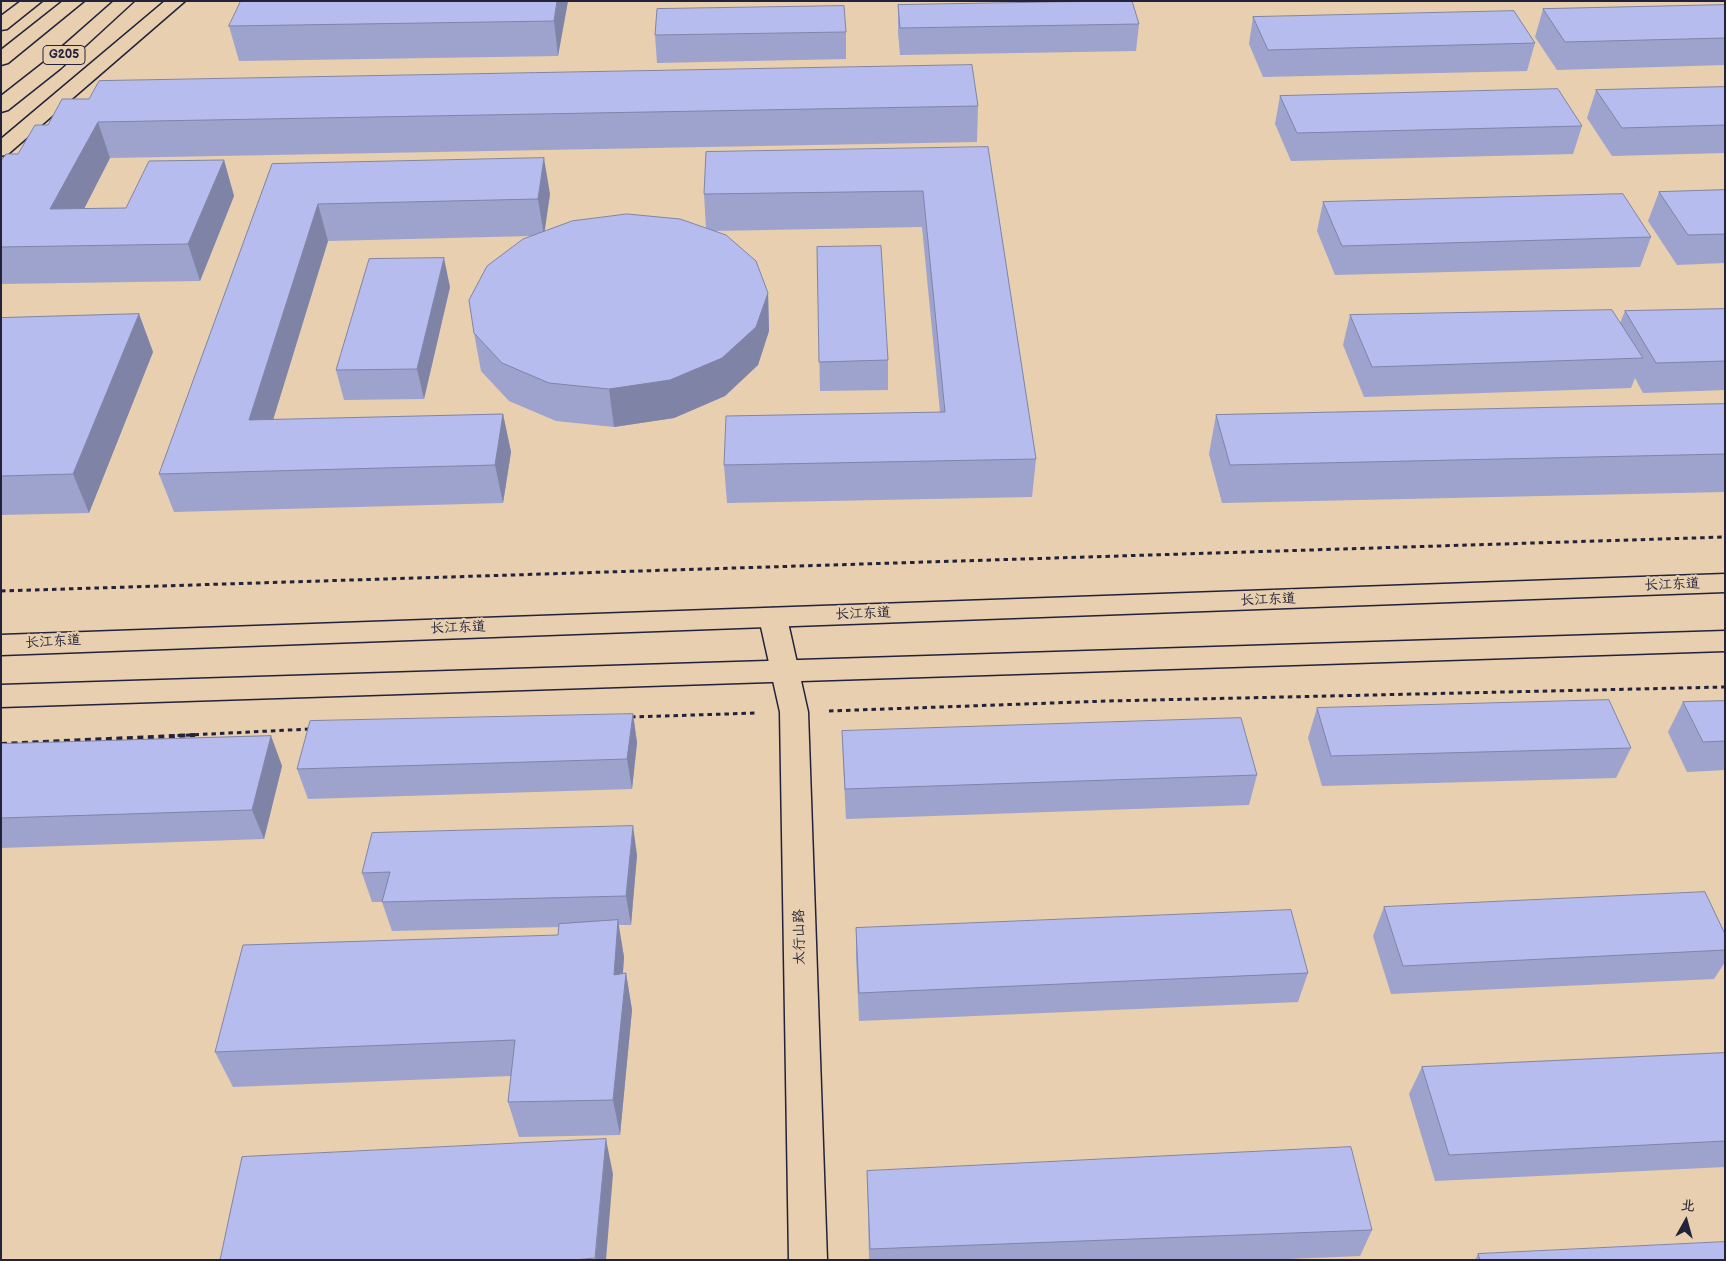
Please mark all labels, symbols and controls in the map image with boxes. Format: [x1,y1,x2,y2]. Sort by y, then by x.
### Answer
road number: G205 [43,46,85,64]
street label: 长江东道 [1644,576,1700,594]
street label: 长江东道 [1240,591,1296,609]
street label: 长江东道 [835,605,891,623]
street label: 长江东道 [430,619,486,637]
street label: 长江东道 [25,632,81,652]
street label: 太行山路 [791,909,809,965]
north arrow [1661,1196,1711,1246]
text: 北 [1680,1196,1696,1215]

